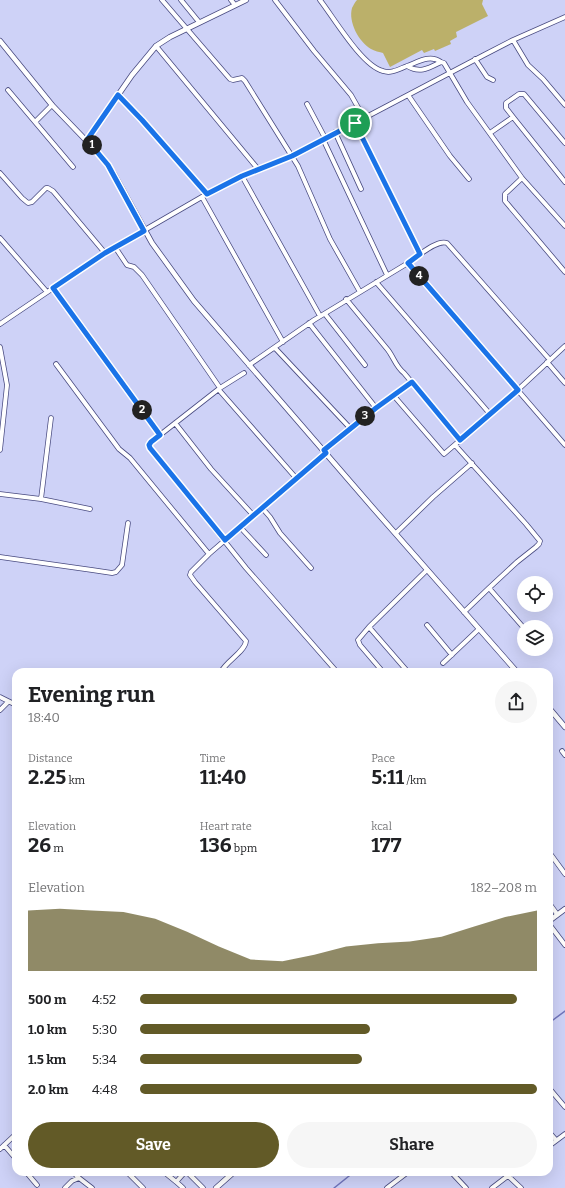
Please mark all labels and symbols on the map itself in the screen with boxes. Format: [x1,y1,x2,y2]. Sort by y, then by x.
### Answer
pin [338,106,372,140]
pin: 1 [82,135,102,155]
pin: 4 [409,266,429,286]
pin: 2 [132,400,152,420]
pin: 3 [355,406,375,426]

